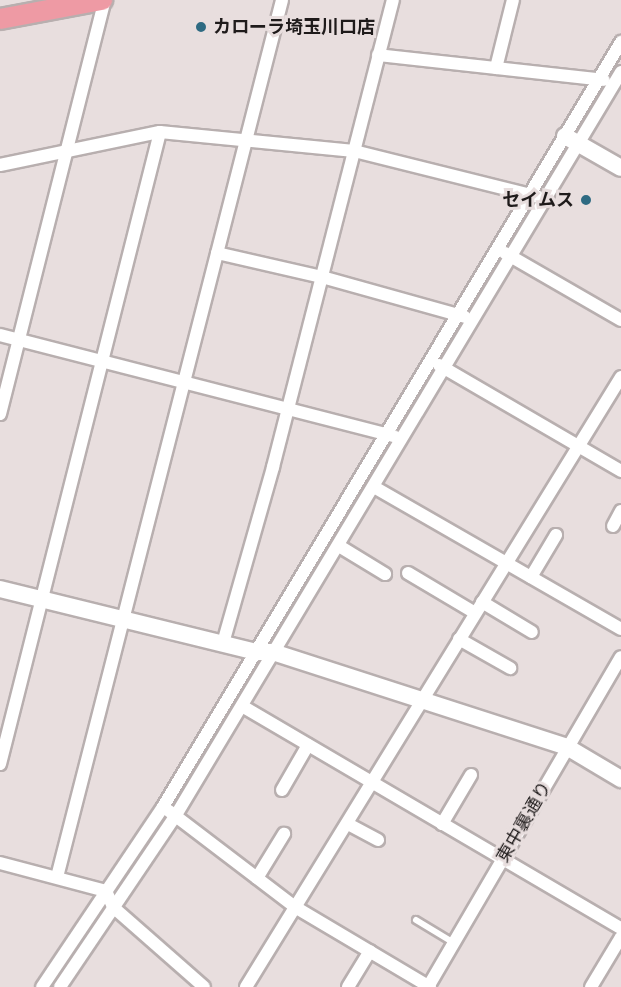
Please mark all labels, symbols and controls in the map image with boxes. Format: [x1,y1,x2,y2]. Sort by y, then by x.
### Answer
place label: カローラ埼玉川口店 [213,16,375,38]
marker: カローラ埼玉川口店 [194,20,208,34]
place label: セイムス [502,189,574,211]
marker: セイムス [579,193,593,207]
street label: 東中裏通り [492,778,556,866]

